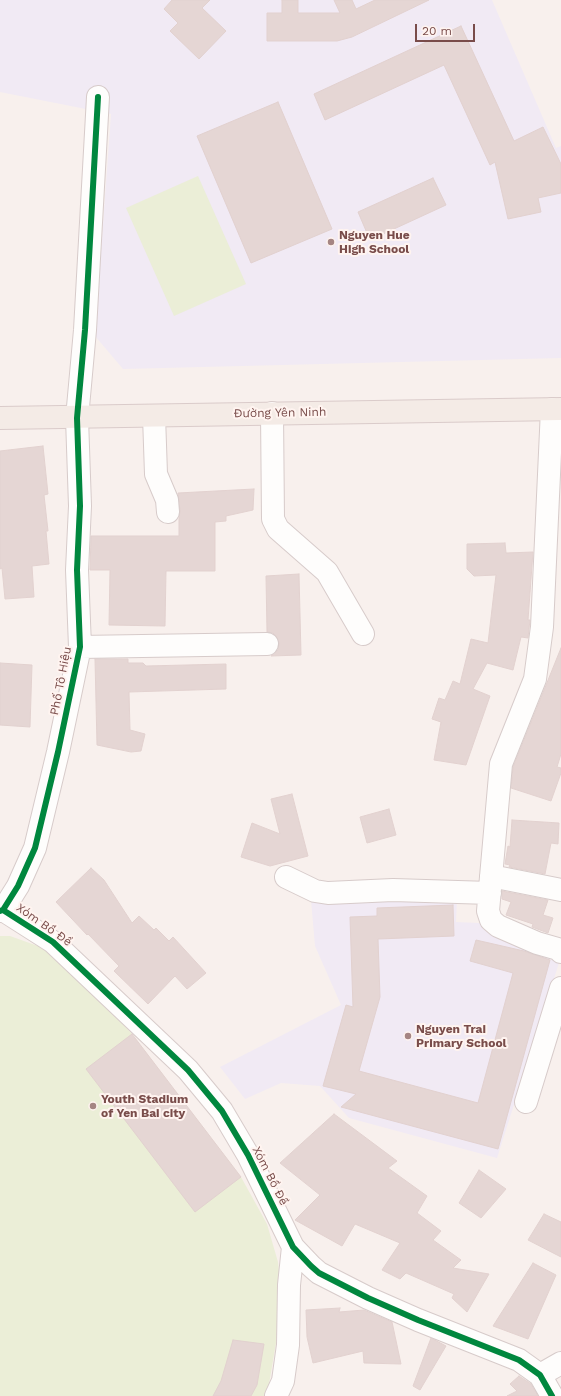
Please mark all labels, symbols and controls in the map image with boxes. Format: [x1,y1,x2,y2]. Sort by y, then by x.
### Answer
scale bar [417,16,477,42]
text: 20 m [422,24,452,38]
place label: Nguyen Hue High School [339,228,410,256]
marker: Nguyen Hue High School [326,237,336,247]
street label: Đường Yên Ninh [234,405,326,421]
street label: Phố Tô Hiệu [47,645,75,717]
street label: Xóm Bồ Đề [13,901,75,949]
place label: Nguyen Trai Primary School [416,1022,507,1050]
marker: Nguyen Trai Primary School [403,1031,413,1041]
place label: Youth Stadium of Yen Bai city [101,1092,188,1120]
marker: Youth Stadium of Yen Bai city [88,1101,98,1111]
street label: Xóm Bồ Đề [249,1144,291,1208]

